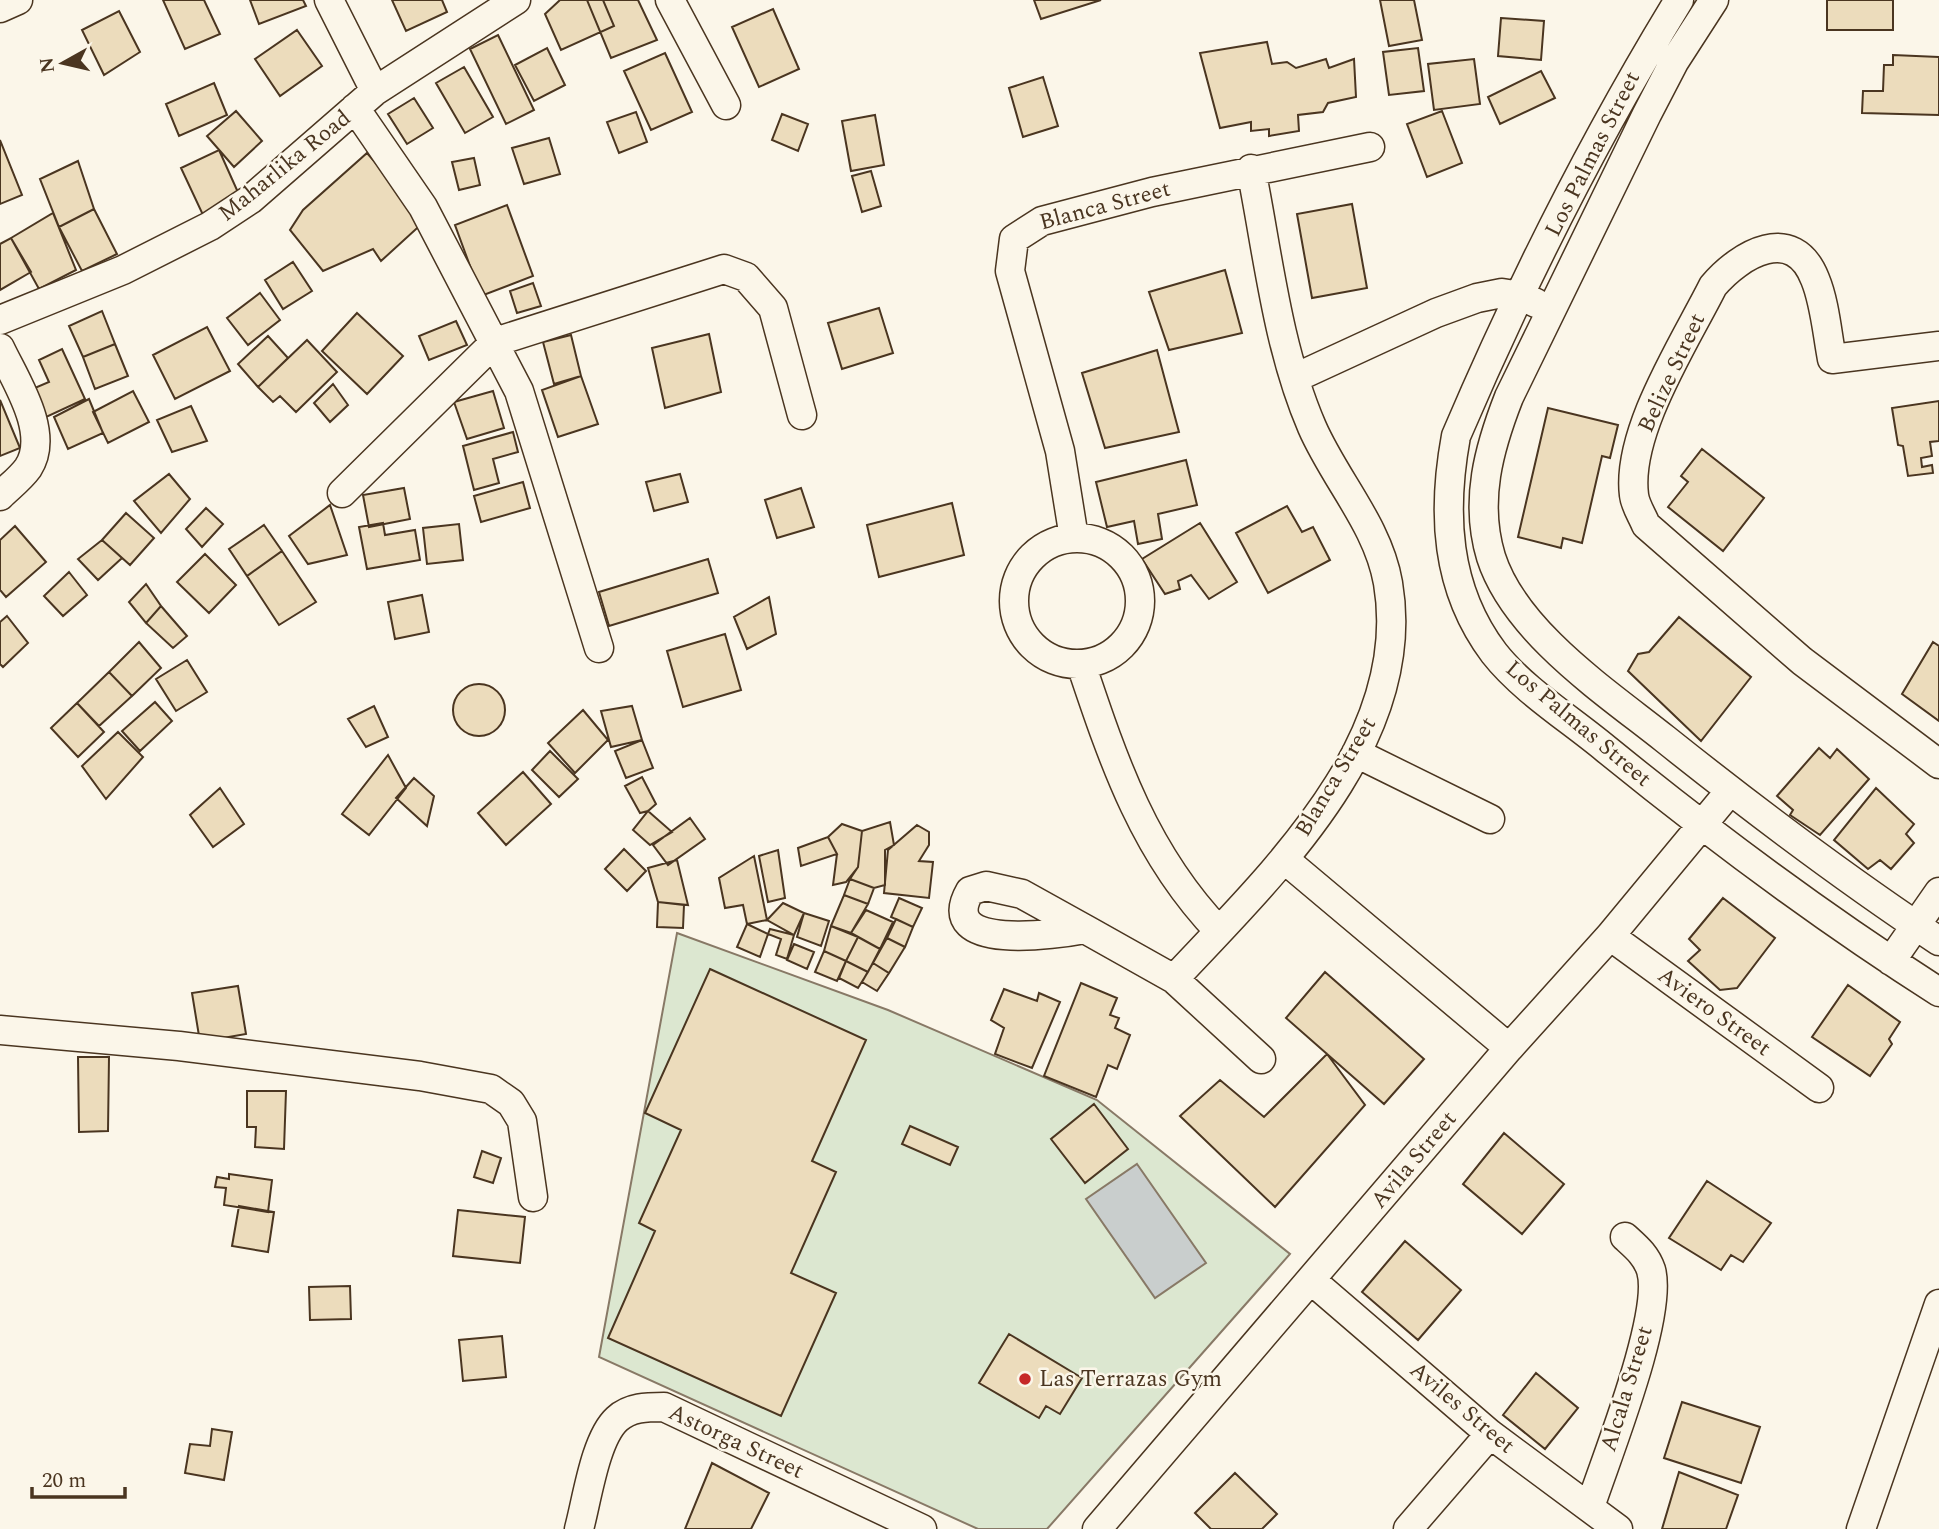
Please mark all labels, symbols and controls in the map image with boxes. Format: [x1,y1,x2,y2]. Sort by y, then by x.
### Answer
north arrow [28,28,98,98]
text: N [32,55,63,75]
street label: Los Palmas Street [1536,65,1650,243]
street label: Maharlika Road [211,101,359,231]
street label: Blanca Street [1035,172,1175,240]
street label: Belize Street [1629,307,1715,439]
street label: Los Palmas Street [1497,652,1659,796]
street label: Blanca Street [1286,710,1386,844]
street label: Aviero Street [1650,959,1778,1065]
street label: Avila Street [1362,1103,1466,1217]
street label: Alcala Street [1591,1322,1663,1456]
street label: Aviles Street [1402,1353,1522,1463]
place label: Las Terrazas Gym [1039,1362,1222,1397]
marker: Las Terrazas Gym [1017,1371,1033,1387]
street label: Astorga Street [662,1395,810,1489]
scale bar [32,1456,124,1500]
text: 20 m [42,1465,86,1497]

